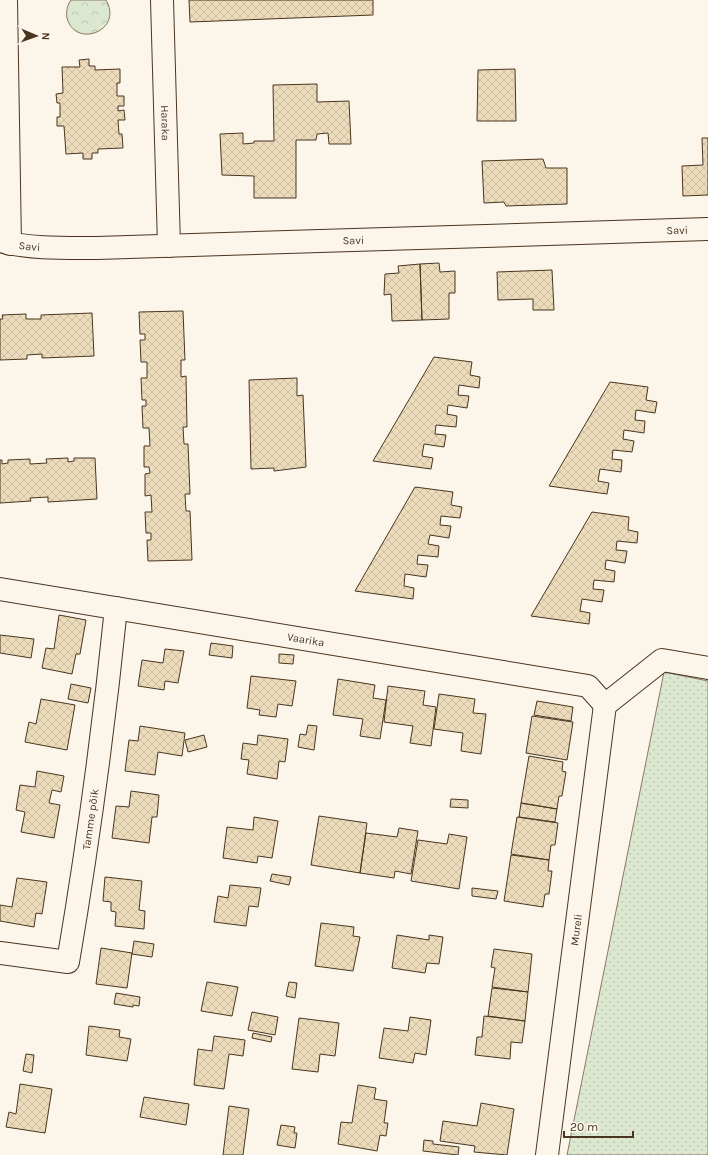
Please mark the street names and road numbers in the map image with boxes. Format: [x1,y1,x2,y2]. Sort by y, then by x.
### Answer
street label: Haraka [158,105,173,141]
street label: Savi [666,223,688,237]
street label: Savi [342,233,364,247]
street label: Savi [18,238,41,254]
street label: Vaarika [286,630,325,649]
street label: Tamme põik [79,788,101,851]
street label: Mureli [568,913,585,947]

